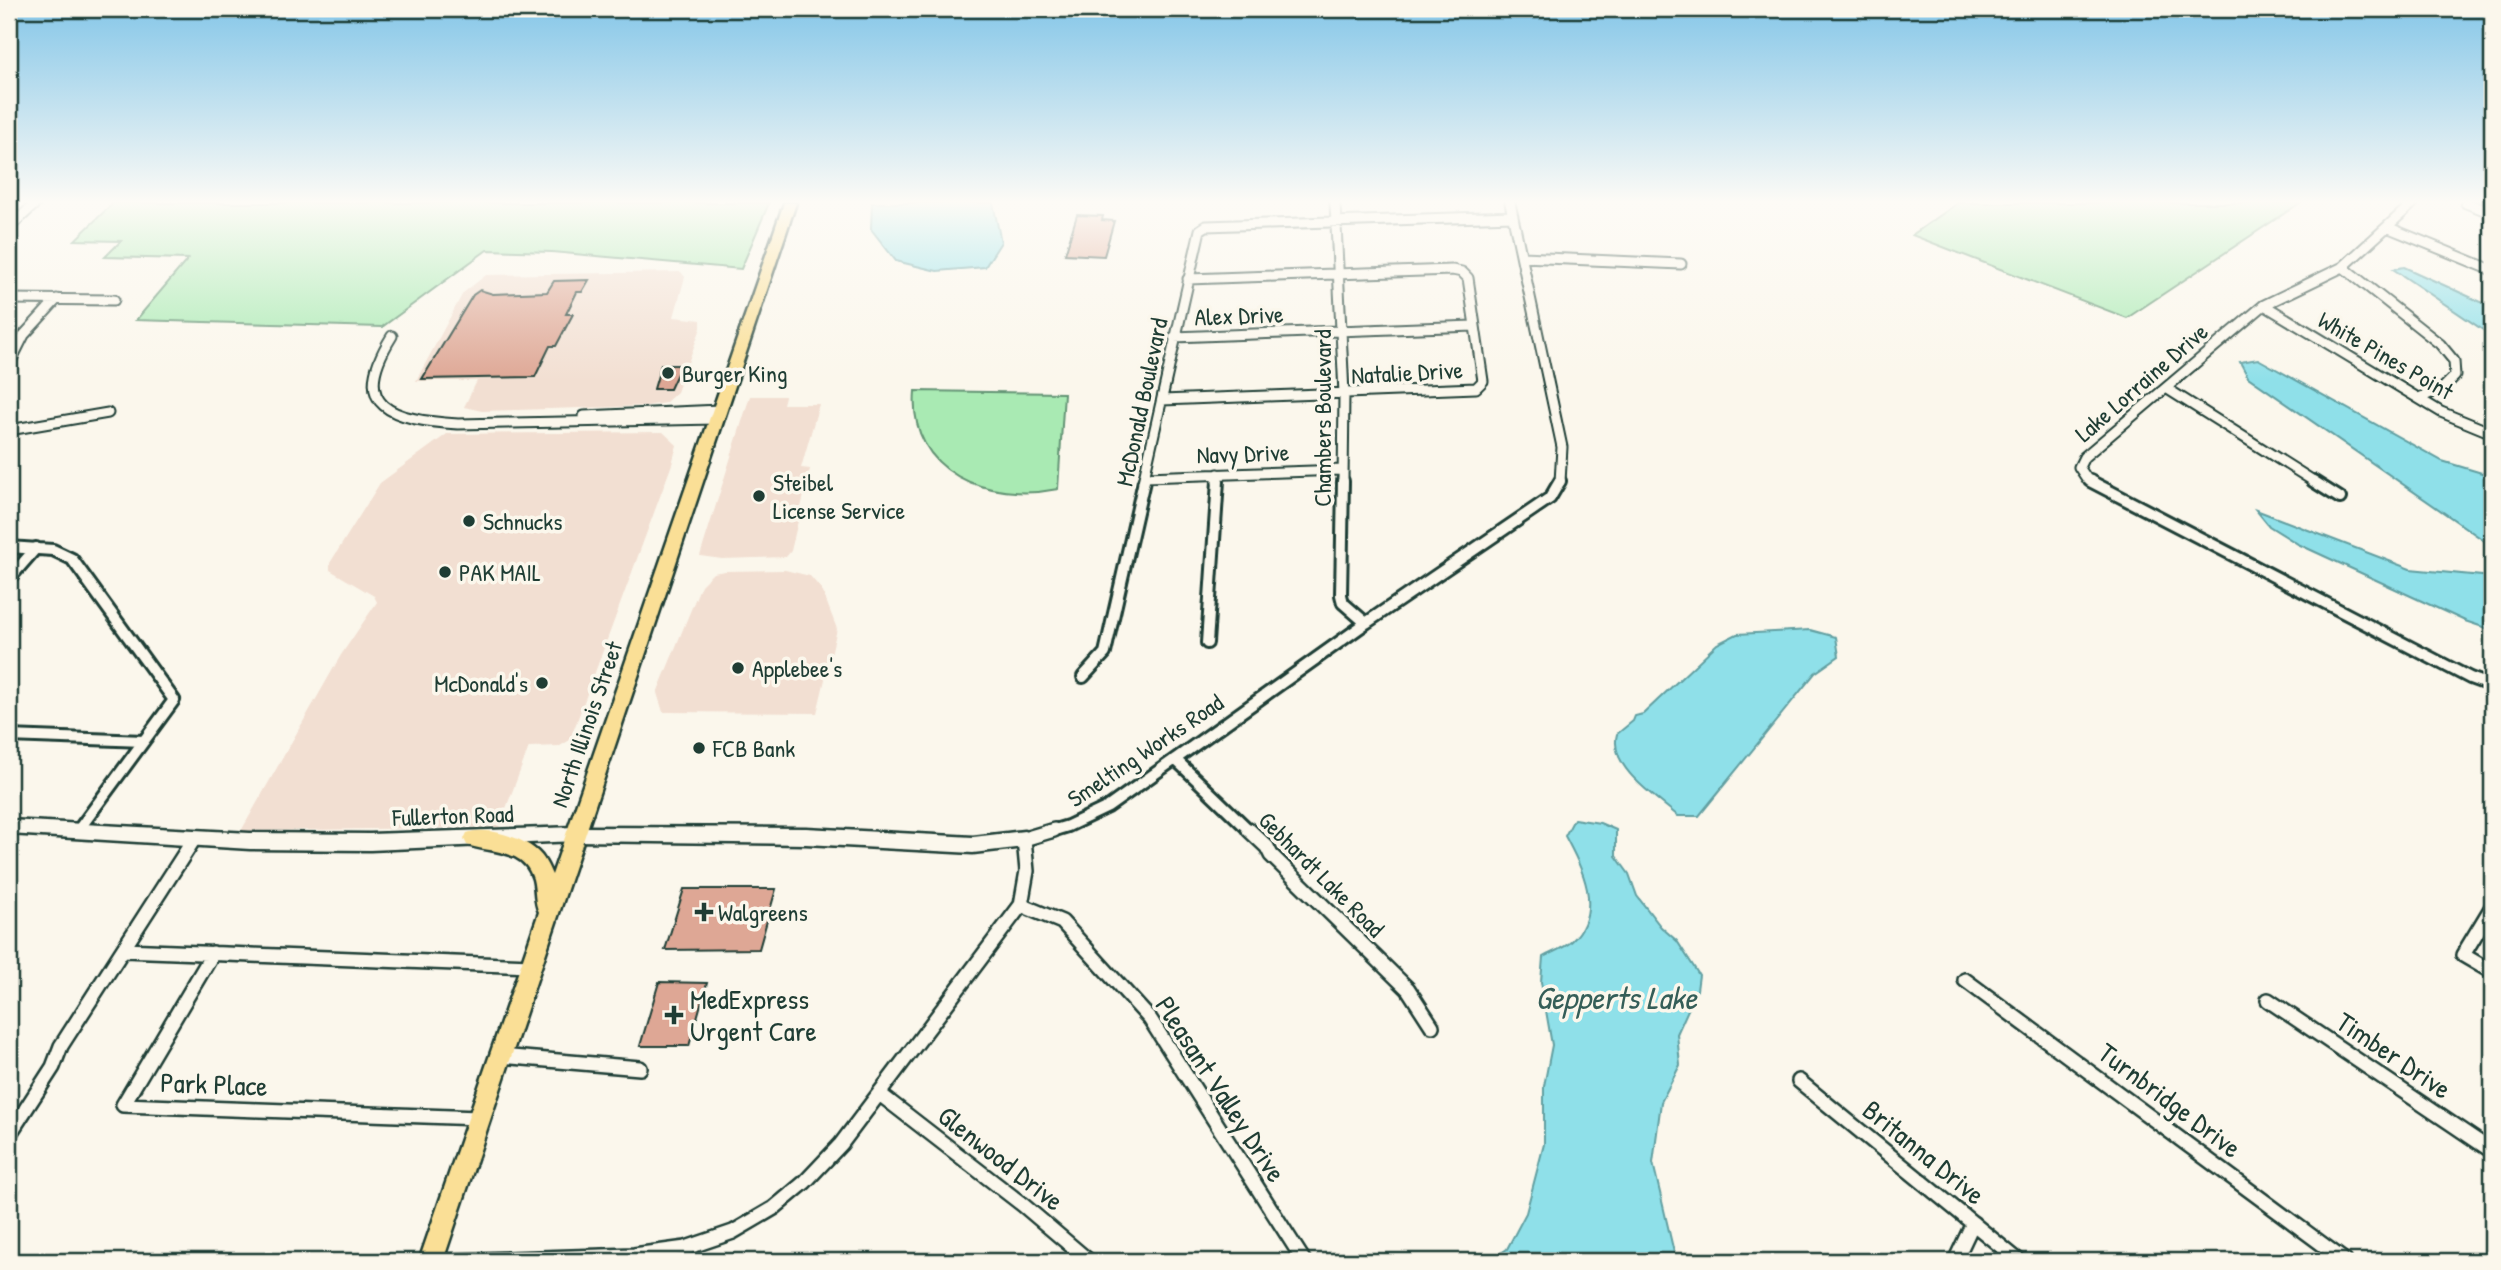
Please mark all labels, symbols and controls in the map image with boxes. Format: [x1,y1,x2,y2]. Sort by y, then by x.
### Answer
street label: Alex Drive [1194,297,1285,333]
street label: White Pines Point [2312,303,2460,407]
street label: McDonald Boulevard [1108,315,1174,489]
street label: Lake Lorraine Drive [2068,315,2215,449]
street label: Chambers Boulevard [1306,329,1338,507]
street label: Natalie Drive [1350,353,1464,391]
place label: Burger King [682,357,787,389]
marker: Burger King [660,365,676,381]
street label: Navy Drive [1196,435,1290,471]
place label: Steibel License Service [773,466,905,526]
marker: Steibel License Service [751,488,767,504]
place label: Schnucks [483,505,562,537]
marker: Schnucks [461,513,477,529]
place label: PAK MAIL [459,556,541,588]
marker: PAK MAIL [437,564,453,580]
street label: North Illinois Street [543,636,630,811]
place label: Applebee's [752,652,842,684]
marker: Applebee's [730,660,746,676]
place label: McDonald's [434,667,528,699]
marker: McDonald's [534,675,550,691]
street label: Smelting Works Road [1061,686,1229,814]
place label: FCB Bank [712,732,795,764]
marker: FCB Bank [691,740,707,756]
street label: Fullerton Road [391,797,514,833]
street label: Gebhardt Lake Road [1252,804,1392,944]
place label: Walgreens [718,896,808,928]
marker: Walgreens [696,904,712,920]
water label: Gepperts Lake [1535,976,1698,1019]
place label: MedExpress Urgent Care [690,980,817,1050]
street label: Pleasant Valley Drive [1147,989,1295,1189]
street label: Timber Drive [2329,1003,2459,1107]
marker: MedExpress Urgent Care [664,1005,684,1025]
street label: Turnbridge Drive [2091,1034,2249,1166]
street label: Park Place [160,1063,268,1105]
street label: Britanna Drive [1855,1091,1993,1213]
street label: Glenwood Drive [930,1097,1072,1219]

